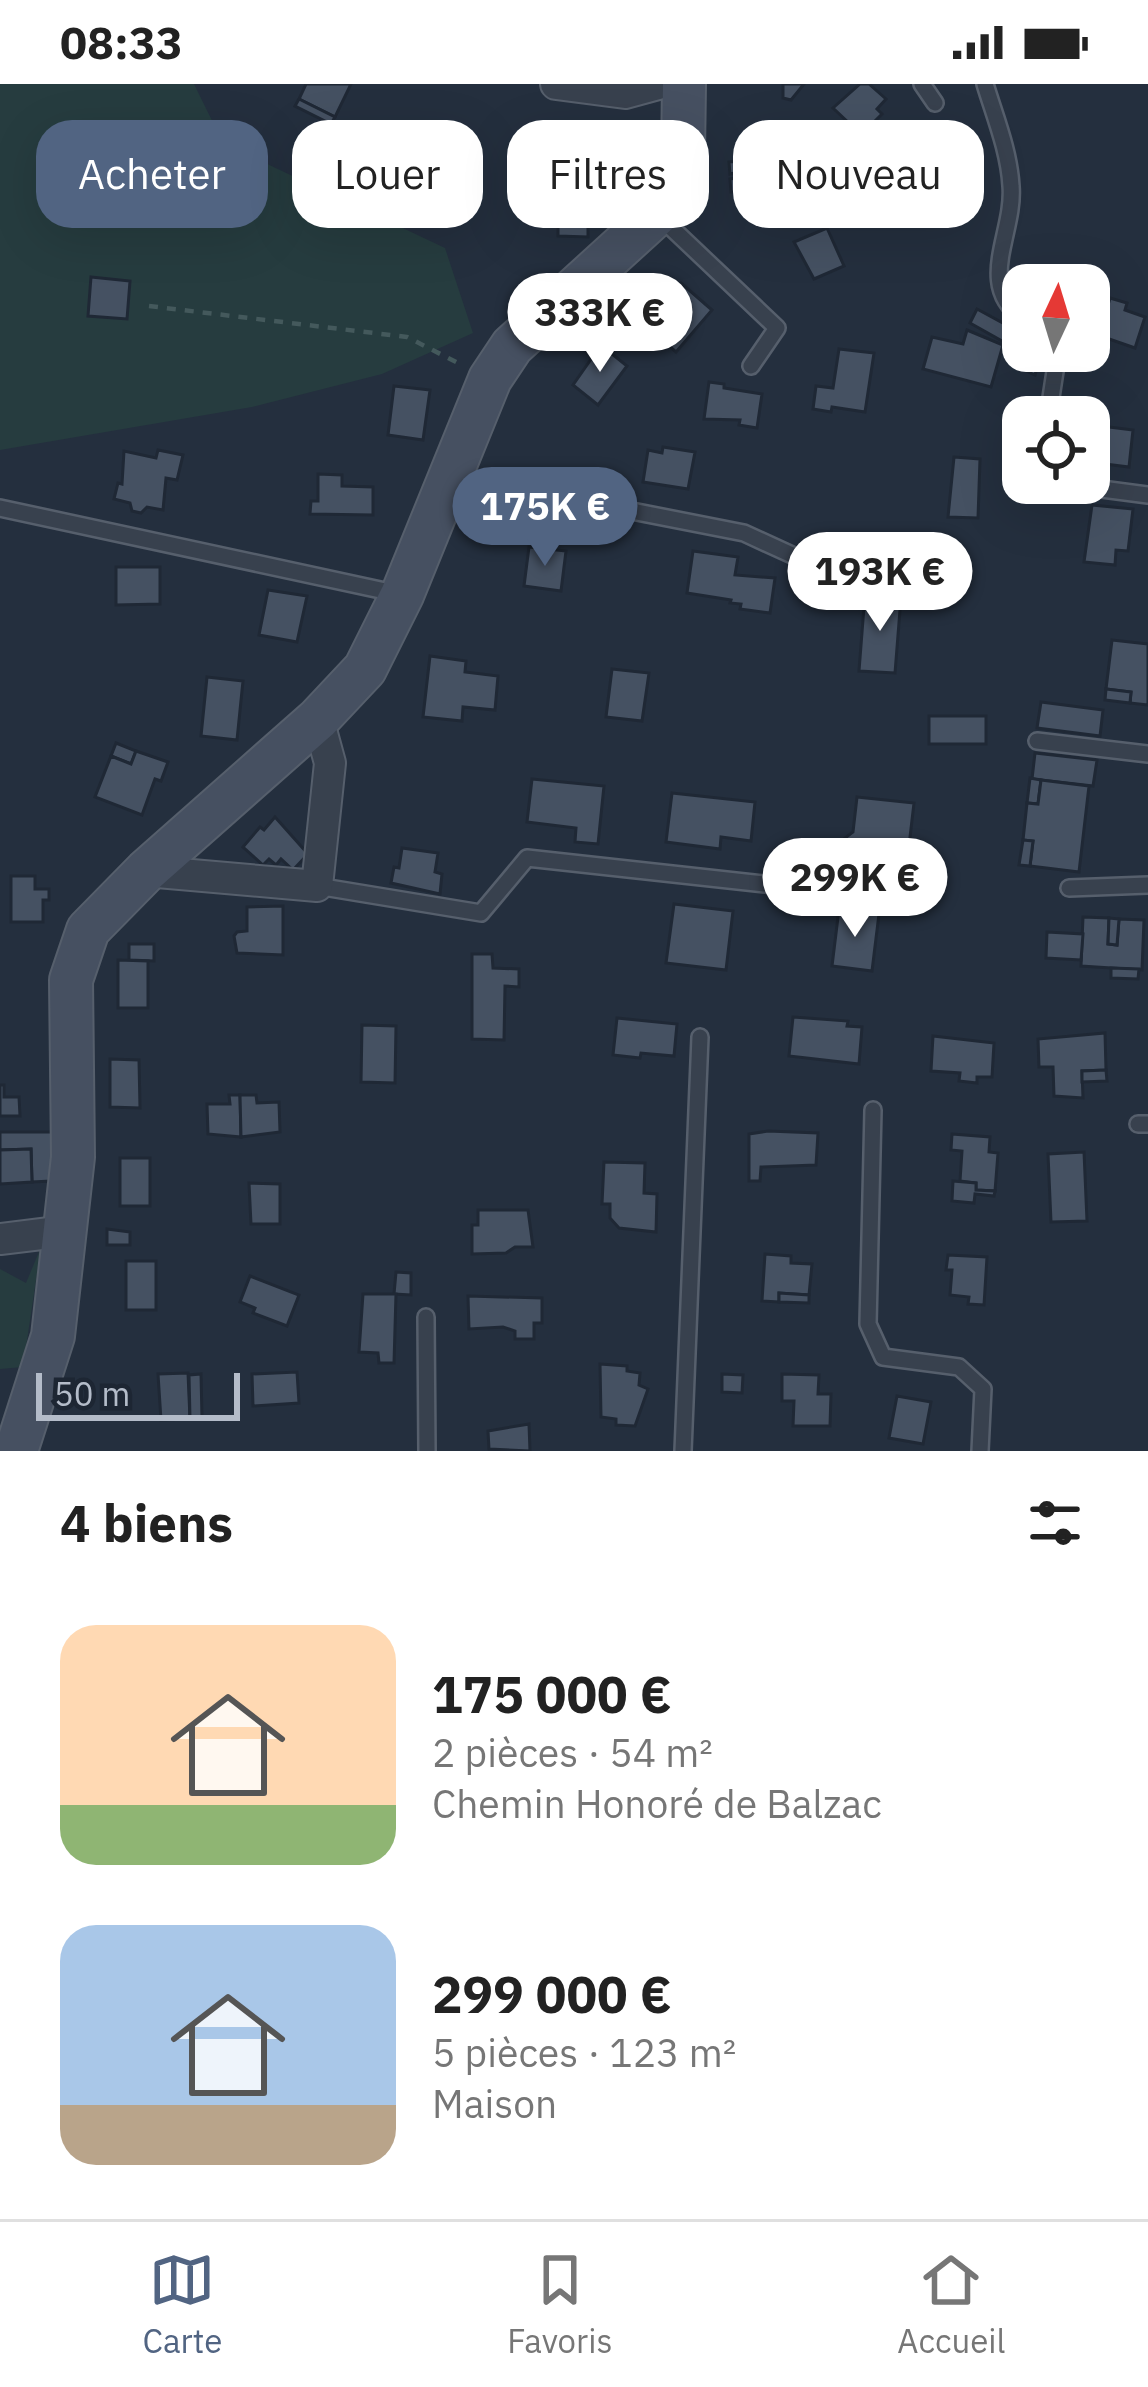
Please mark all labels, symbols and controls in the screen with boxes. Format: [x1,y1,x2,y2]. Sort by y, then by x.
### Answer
text: 08:33 [60,13,183,71]
chip: Acheter [36,120,268,228]
chip: Louer [292,120,483,228]
chip: Filtres [507,120,709,228]
chip: Nouveau [733,120,984,228]
north arrow [1002,264,1110,372]
map controls [1002,264,1110,504]
pin: 333K € [502,273,698,375]
text: 333K € [534,286,666,337]
button: locate [1002,396,1110,504]
pin: 175K € [447,467,643,569]
text: 175K € [479,480,611,531]
pin: 193K € [782,532,978,634]
text: 193K € [814,545,946,596]
pin: 299K € [757,838,953,940]
text: 299K € [789,851,921,902]
scale bar [36,1367,240,1420]
text: 50 m [54,1372,130,1415]
text: 4 biens [60,1490,233,1556]
icon: filters [1022,1490,1088,1556]
text: 175 000 € [432,1661,672,1727]
icon: home [156,1673,300,1817]
text: 2 pièces · 54 m² [432,1727,713,1778]
text: Chemin Honoré de Balzac [432,1778,882,1829]
text: 299 000 € [432,1961,672,2027]
icon: home [156,1973,300,2117]
text: 5 pièces · 123 m² [432,2027,736,2078]
text: Maison [432,2078,557,2129]
tab: Carte [142,2247,222,2362]
tab: Favoris [507,2247,613,2362]
tab: Accueil [897,2247,1006,2362]

